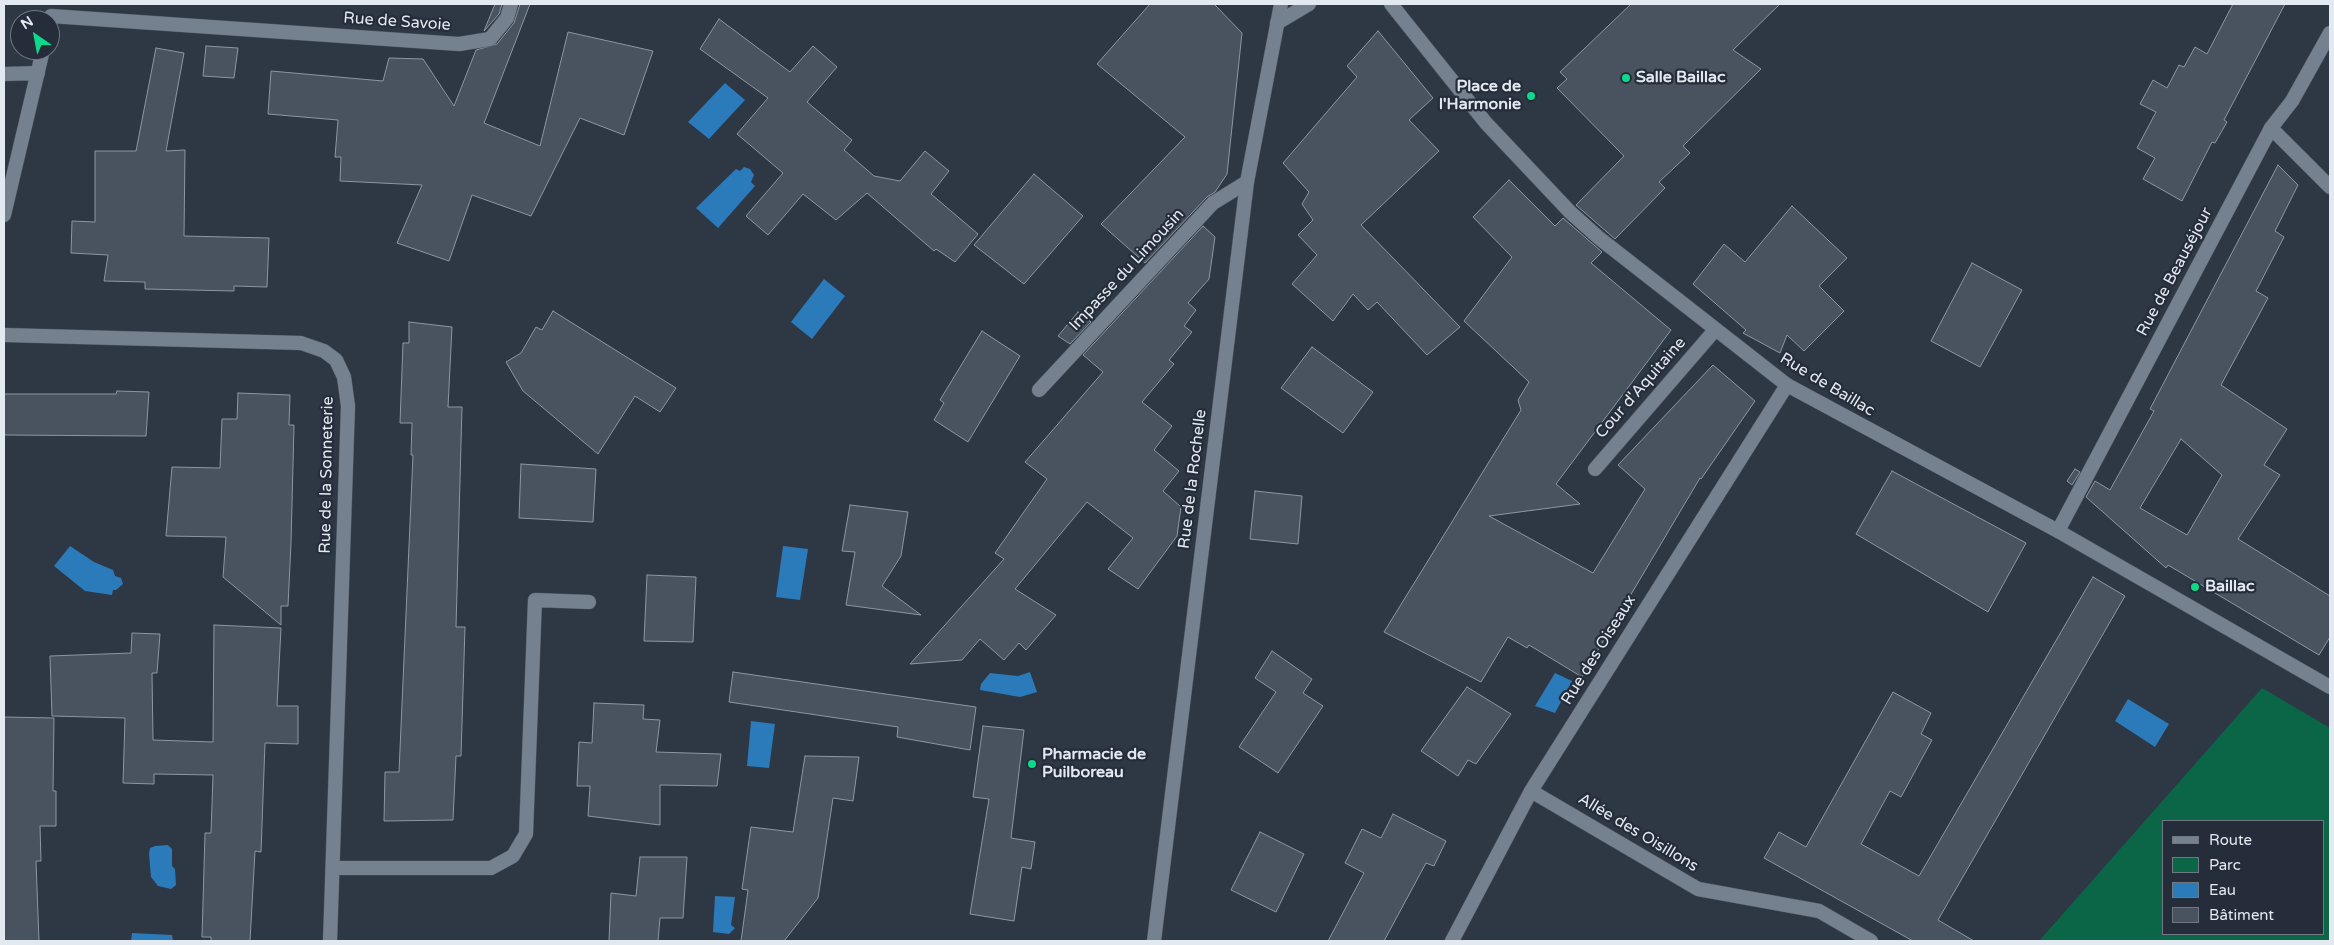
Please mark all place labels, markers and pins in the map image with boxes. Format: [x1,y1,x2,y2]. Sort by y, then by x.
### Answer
place label: Salle Baillac [1636,68,1726,88]
marker: Salle Baillac [1620,72,1632,84]
place label: Place de l'Harmonie [1439,77,1521,115]
marker: Place de l'Harmonie [1525,90,1537,102]
place label: Baillac [2205,577,2255,597]
marker: Baillac [2189,581,2201,593]
place label: Pharmacie de Puilboreau [1042,745,1146,783]
marker: Pharmacie de Puilboreau [1026,758,1038,770]

